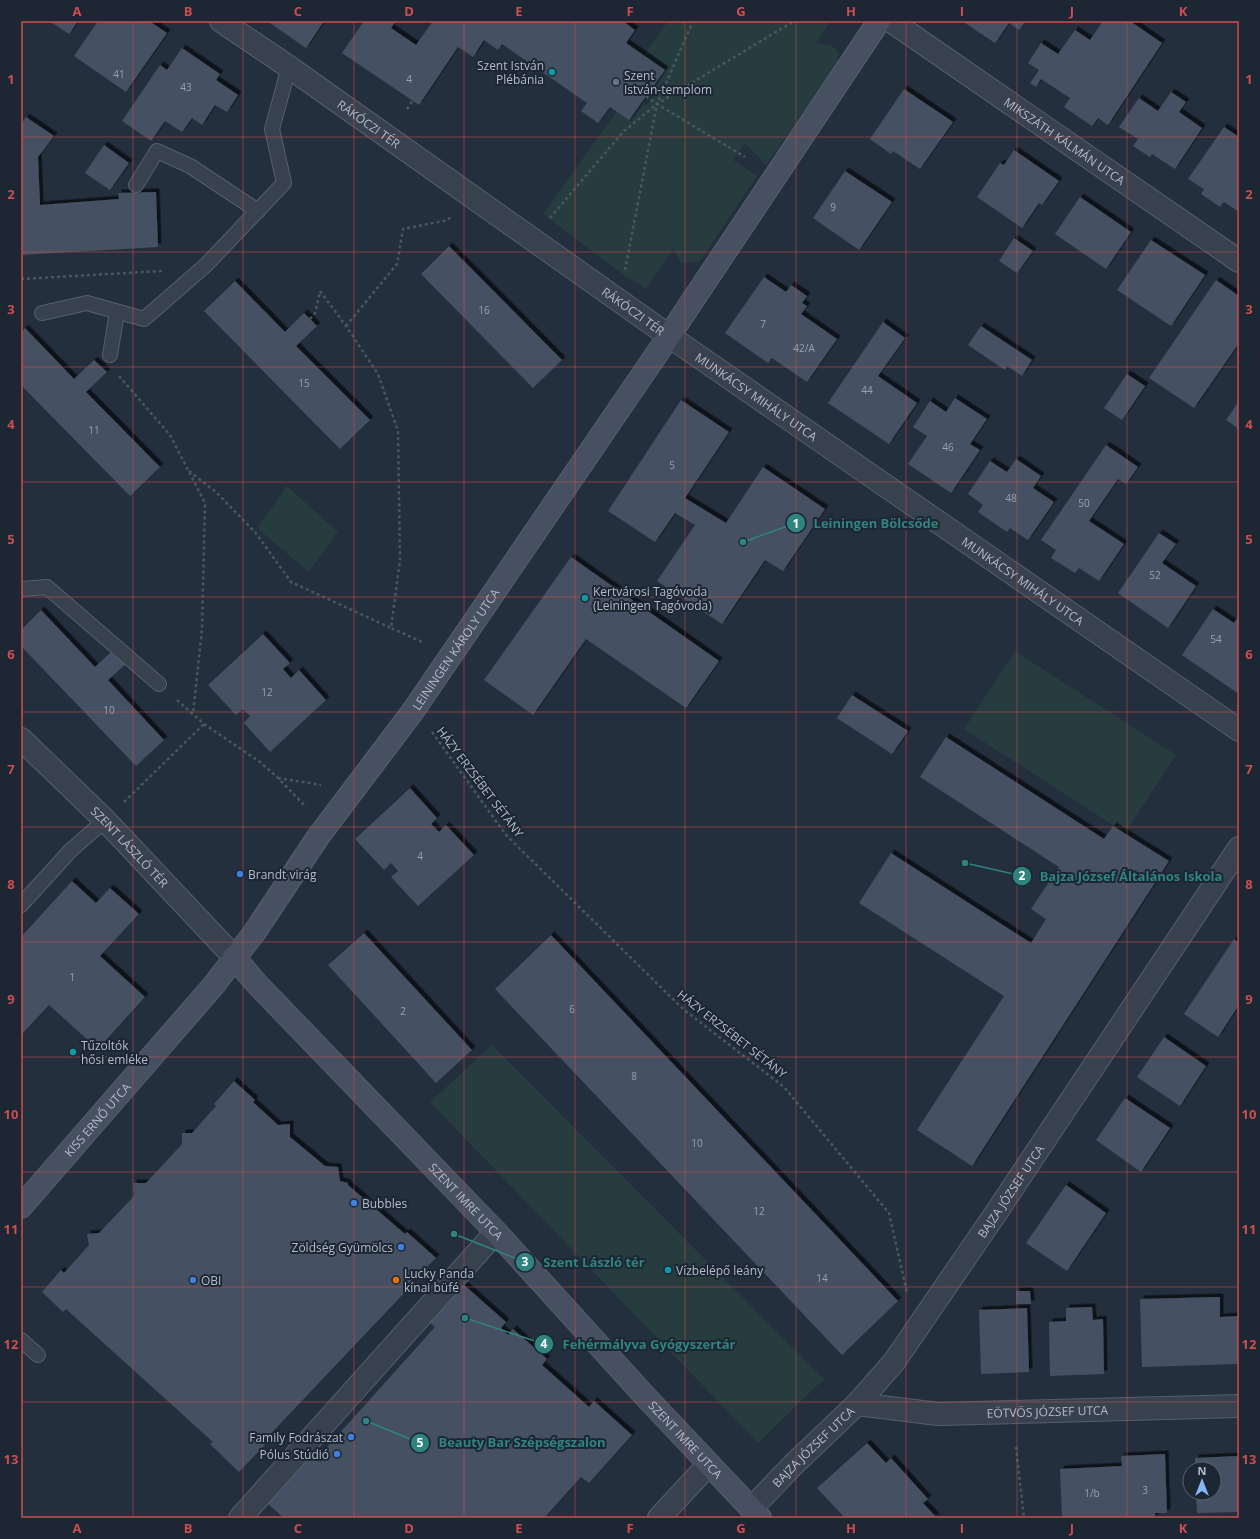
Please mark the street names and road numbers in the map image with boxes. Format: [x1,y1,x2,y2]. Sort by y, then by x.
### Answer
street label: MIKSZÁTH KÁLMÁN UTCA [1001,93,1129,189]
street label: RÁKÓCZI TÉR [334,95,404,152]
street label: RÁKÓCZI TÉR [599,283,669,339]
street label: MUNKÁCSY MIHÁLY UTCA [692,348,821,445]
street label: MUNKÁCSY MIHÁLY UTCA [959,533,1088,629]
street label: LEININGEN KÁROLY UTCA [408,585,503,713]
street label: HÁZY ERZSÉBET SÉTÁNY [433,723,527,841]
street label: SZENT LÁSZLÓ TÉR [87,802,173,891]
street label: HÁZY ERZSÉBET SÉTÁNY [674,986,791,1082]
street label: KISS ERNŐ UTCA [60,1078,134,1160]
street label: BAJZA JÓZSEF UTCA [973,1141,1048,1241]
street label: SZENT IMRE UTCA [425,1159,508,1244]
street label: SZENT IMRE UTCA [645,1397,727,1482]
street label: EÖTVÖS JÓZSEF UTCA [986,1401,1109,1421]
street label: BAJZA JÓZSEF UTCA [768,1402,858,1491]

